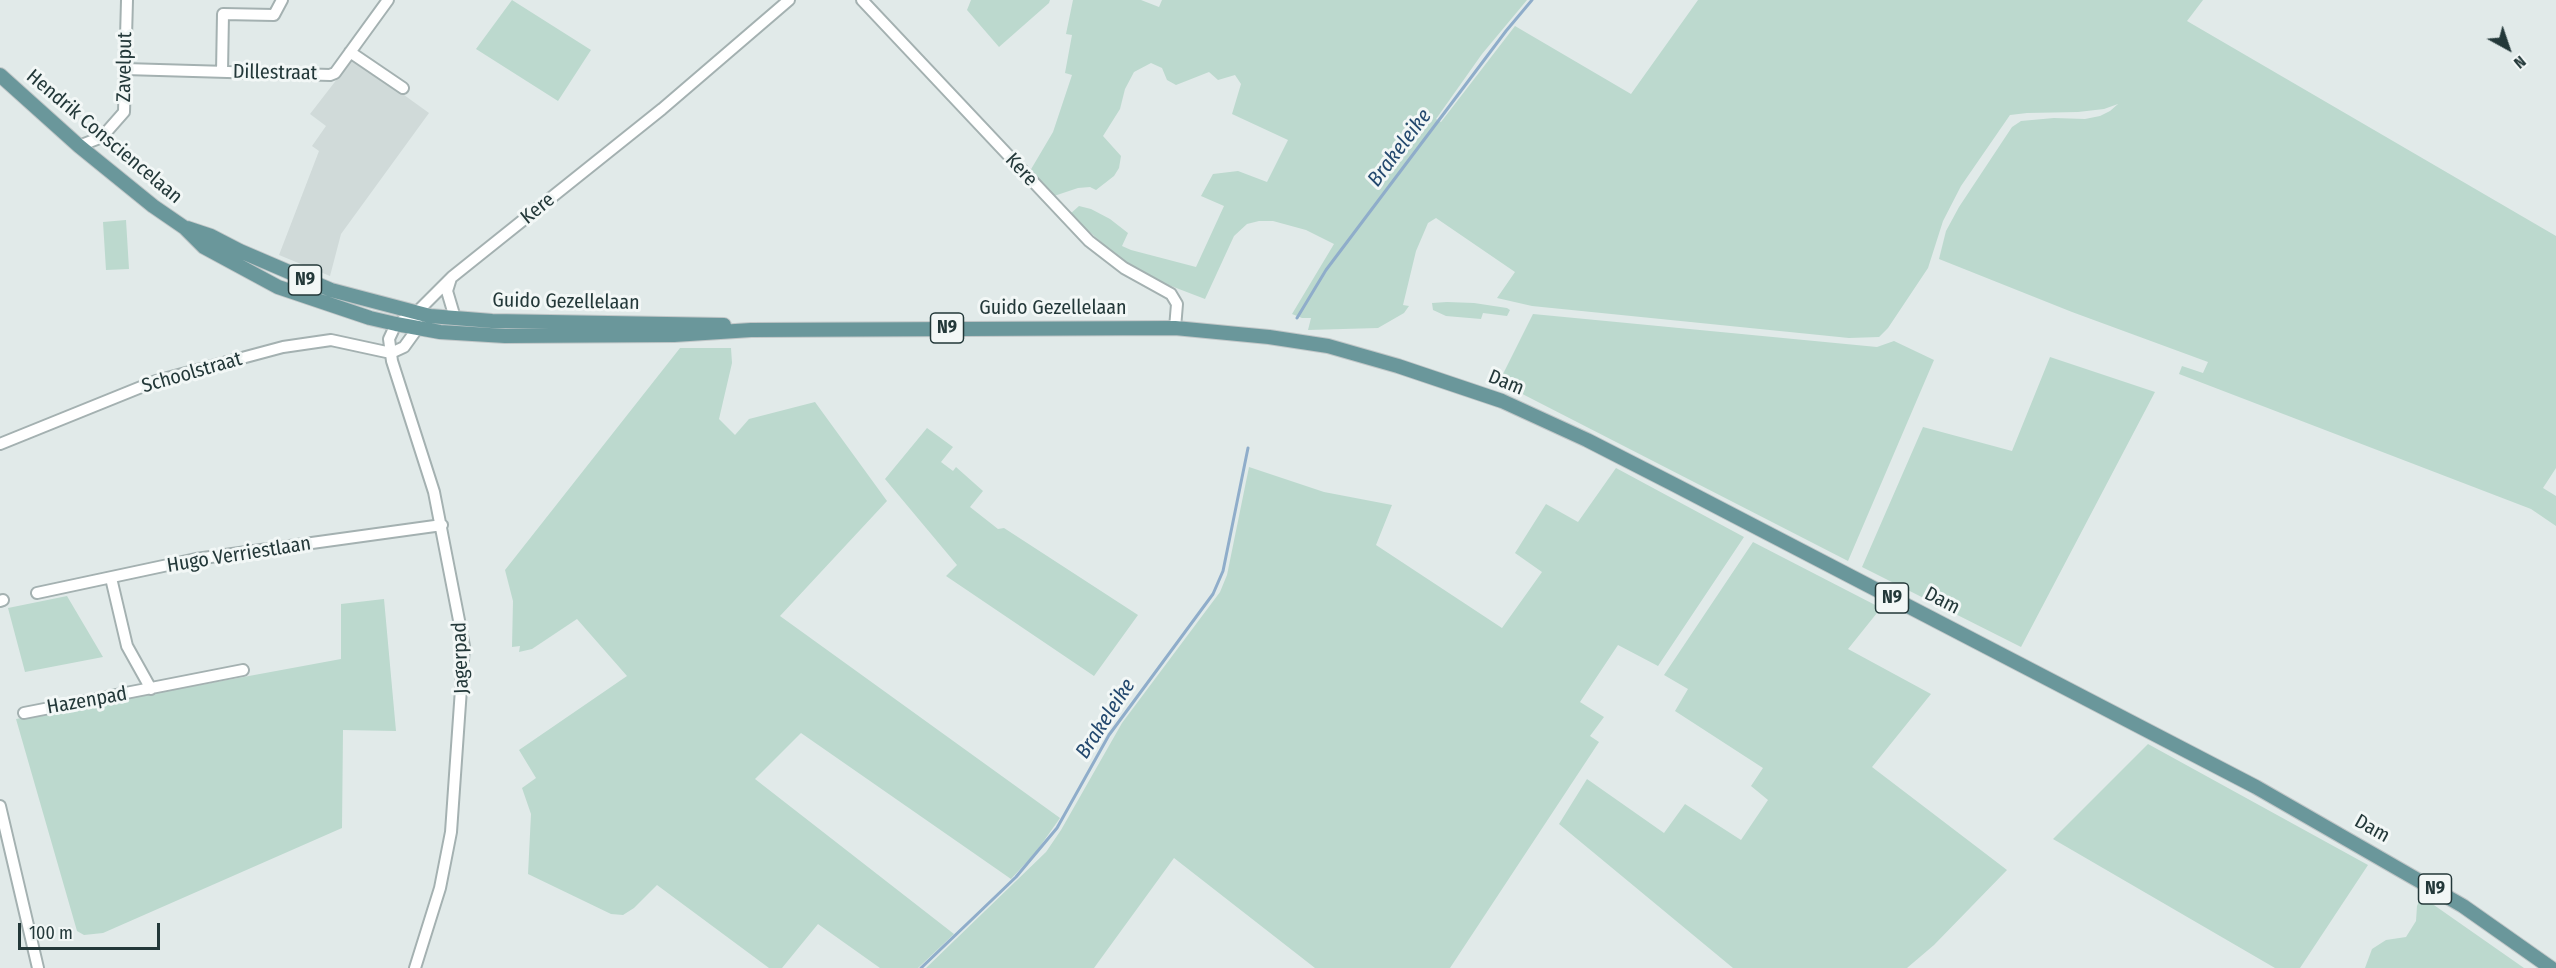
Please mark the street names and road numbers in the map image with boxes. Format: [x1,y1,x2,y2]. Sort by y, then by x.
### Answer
street label: Zavelput [112,32,138,102]
street label: Dillestraat [233,60,317,86]
street label: Hendrik Consciencelaan [21,65,187,209]
street label: Kere [1000,148,1042,192]
street label: Kere [516,188,560,230]
road number: N9 [288,265,322,295]
street label: Guido Gezellelaan [492,289,640,315]
street label: Guido Gezellelaan [979,296,1127,320]
road number: N9 [930,313,964,343]
street label: Schoolstraat [139,347,245,399]
street label: Dam [1485,365,1527,401]
street label: Hugo Verriestlaan [165,532,313,578]
street label: Dam [1920,582,1964,620]
road number: N9 [1876,583,1908,613]
street label: Jagerpad [448,622,474,694]
street label: Hazenpad [45,682,129,720]
street label: Dam [2350,810,2394,848]
road number: N9 [2418,874,2452,904]

